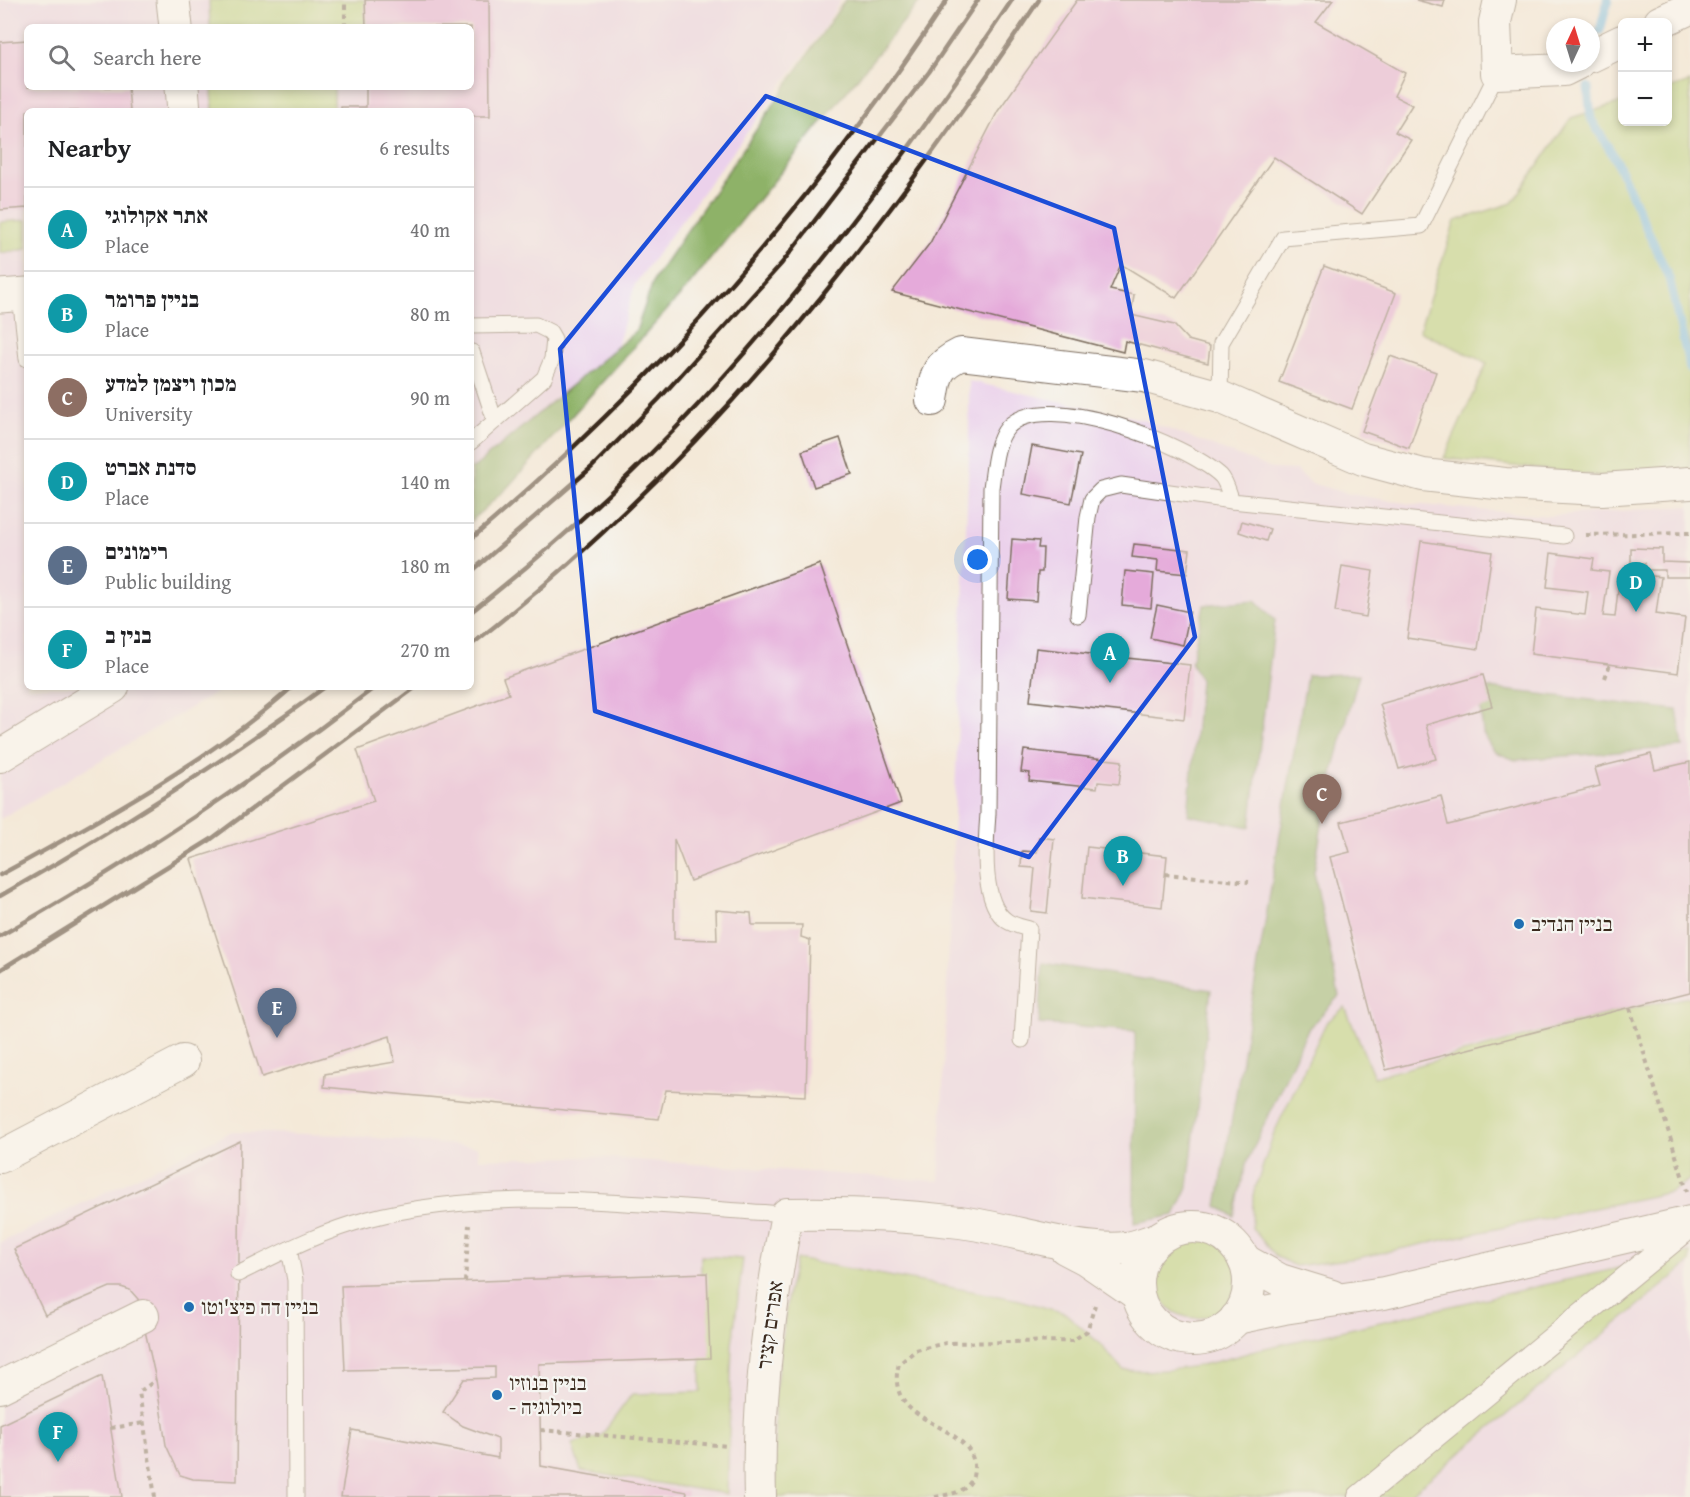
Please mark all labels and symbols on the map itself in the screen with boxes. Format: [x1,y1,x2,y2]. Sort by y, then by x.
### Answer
north arrow [1546,18,1600,72]
your location [963,545,992,574]
pin: D [1616,562,1656,612]
pin: A [1090,634,1130,683]
pin: C [1302,774,1342,824]
pin: B [1104,836,1142,886]
place label: בניין הנדיב [1531,908,1613,939]
marker: בניין הנדיב [1512,917,1526,931]
pin: E [258,988,296,1038]
street label: אפרים קציר [748,1279,791,1371]
place label: בניין דה פיצ'וטו [201,1291,319,1322]
marker: בניין דה פיצ'וטו [182,1300,196,1314]
place label: בניין בנוזיו - ביולוגיה [509,1367,587,1422]
marker: בניין בנוזיו - ביולוגיה [490,1388,504,1402]
pin: F [38,1412,78,1462]

